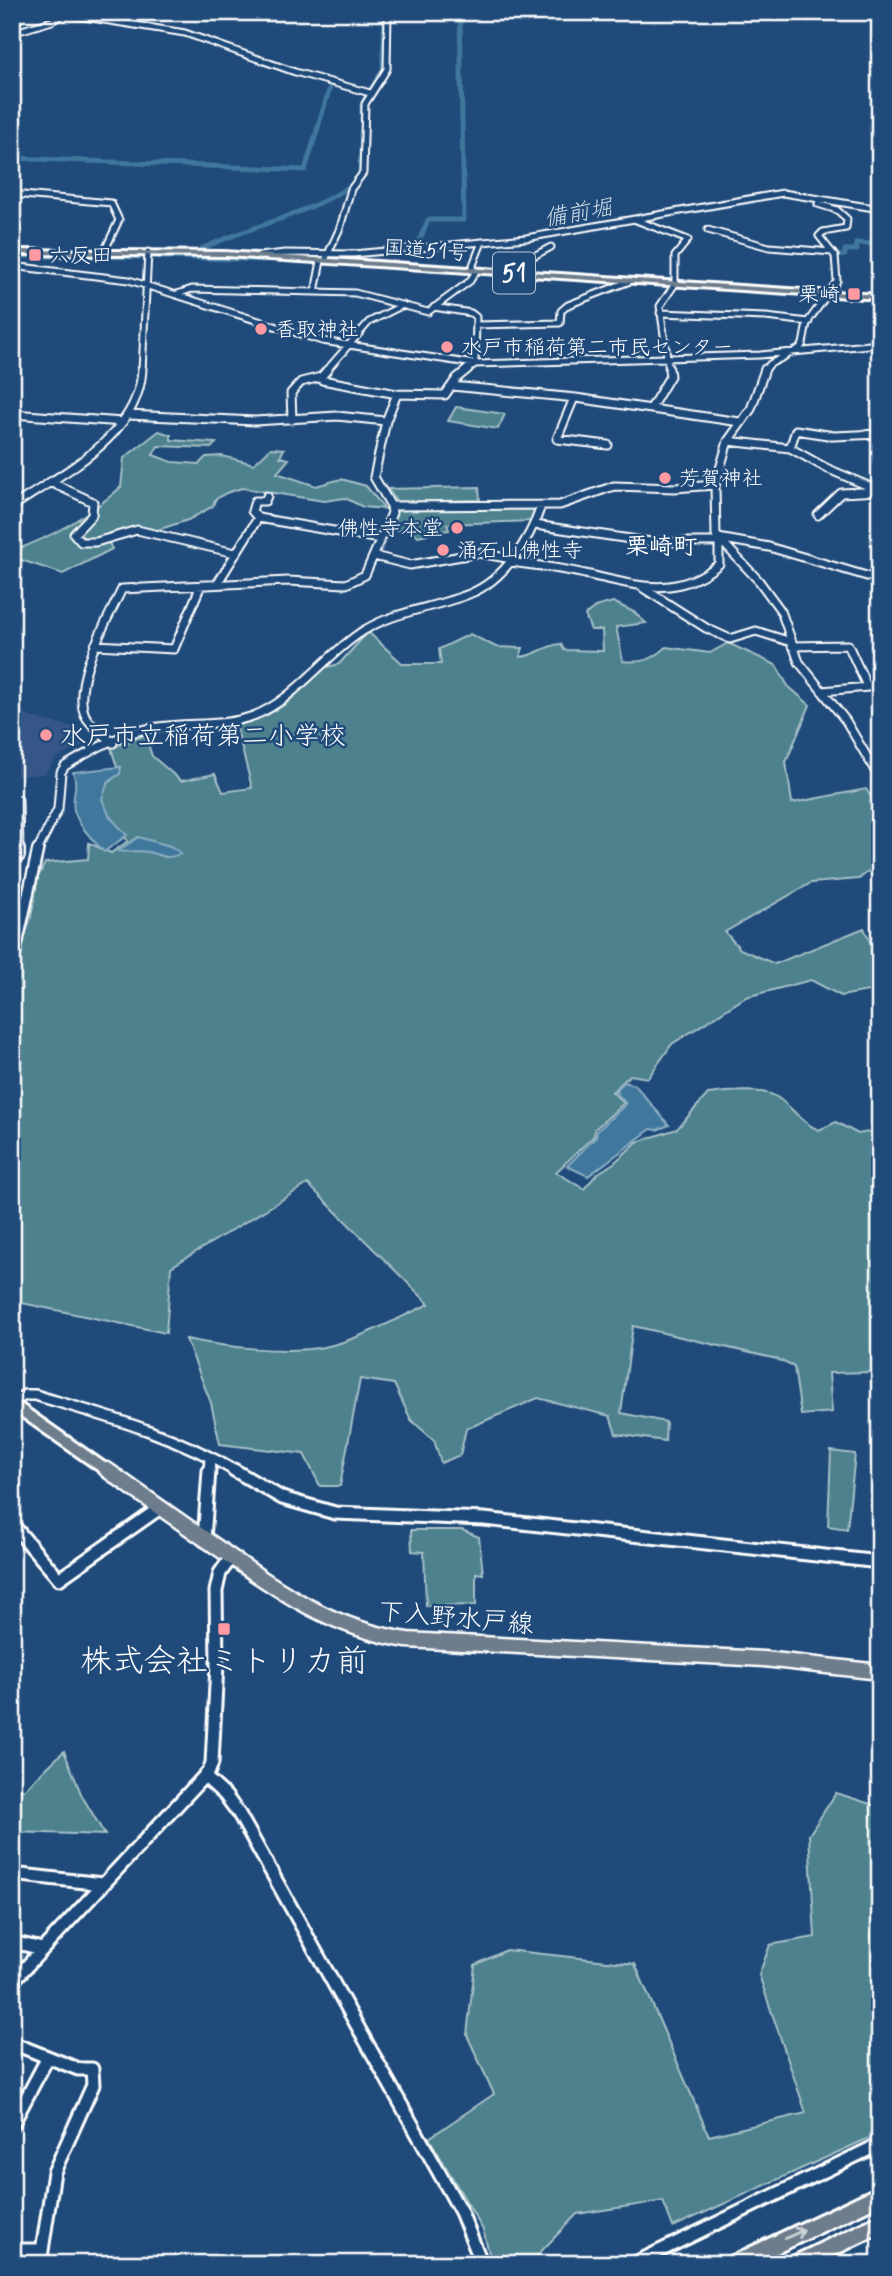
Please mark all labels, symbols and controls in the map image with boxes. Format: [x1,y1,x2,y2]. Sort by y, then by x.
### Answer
water label: 備前堀 [542,193,617,235]
street label: 国道51号 [383,234,469,268]
place label: 六反田 [49,242,112,270]
marker: 六反田 [27,247,43,263]
road number: 51 [493,252,535,294]
place label: 栗崎 [798,281,840,309]
marker: 栗崎 [846,286,862,302]
place label: 香取神社 [275,316,359,344]
marker: 香取神社 [253,321,269,337]
place label: 水戸市稲荷第二市民センター [461,334,733,362]
marker: 水戸市稲荷第二市民センター [439,339,455,355]
place label: 芳賀神社 [679,465,763,493]
marker: 芳賀神社 [657,470,673,486]
place label: 佛性寺本堂 [338,515,443,543]
marker: 佛性寺本堂 [449,520,465,536]
district label: 栗崎町 [625,532,697,563]
place label: 涌石山佛性寺 [457,537,583,565]
marker: 涌石山佛性寺 [435,542,451,558]
place label: 水戸市立稲荷第二小学校 [60,720,346,754]
marker: 水戸市立稲荷第二小学校 [38,727,54,743]
street label: 下入野水戸線 [377,1595,535,1643]
marker: 株式会社ミトリカ前 [216,1621,232,1637]
place label: 株式会社ミトリカ前 [80,1641,368,1683]
one-way arrow [784,2227,805,2240]

